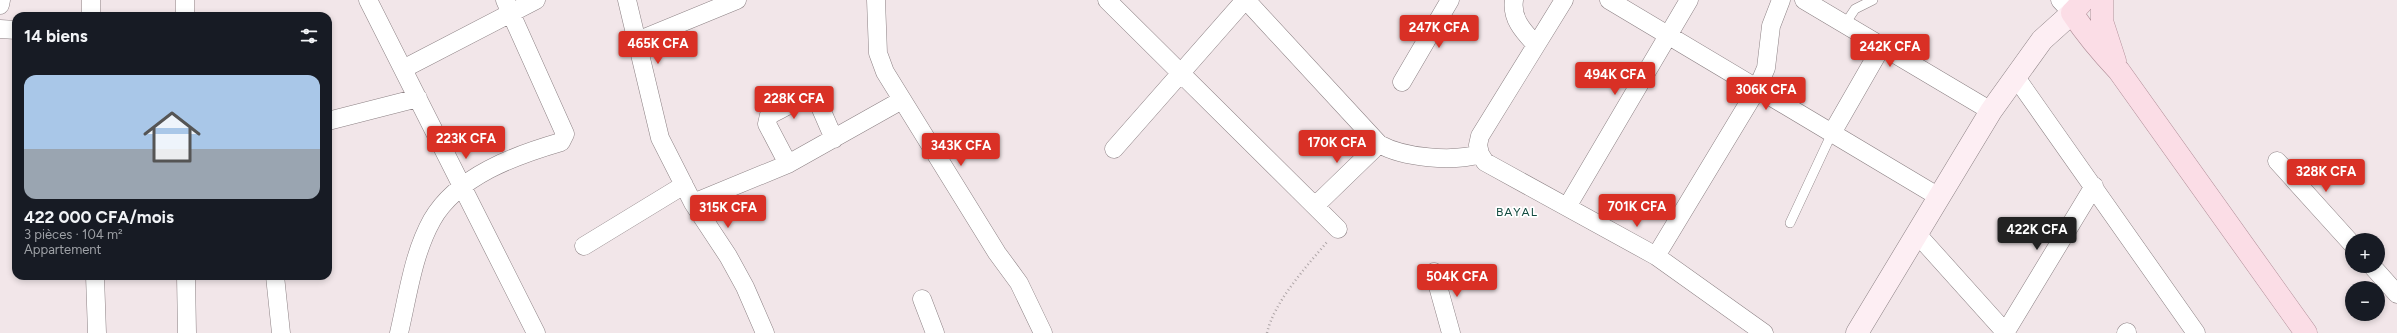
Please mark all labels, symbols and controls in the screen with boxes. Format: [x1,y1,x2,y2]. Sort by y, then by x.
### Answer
pin: 247K CFA [1398,15,1480,49]
text: 247K CFA [1409,20,1469,35]
icon: filters [298,25,320,47]
text: 14 biens [24,26,88,46]
pin: 465K CFA [617,31,699,65]
pin: 242K CFA [1849,34,1931,68]
text: 465K CFA [628,36,688,51]
text: 242K CFA [1860,39,1920,54]
pin: 494K CFA [1574,62,1656,96]
text: 494K CFA [1584,67,1646,82]
pin: 306K CFA [1725,77,1807,111]
text: 306K CFA [1736,82,1796,97]
pin: 228K CFA [753,86,835,120]
text: 228K CFA [764,91,824,106]
icon: home [136,101,208,173]
pin: 223K CFA [425,126,507,160]
pin: 170K CFA [1296,130,1378,164]
text: 223K CFA [436,131,496,146]
pin: 343K CFA [920,133,1002,167]
text: 170K CFA [1308,135,1366,150]
text: 343K CFA [931,138,991,153]
pin: 328K CFA [2285,159,2367,193]
text: 328K CFA [2296,164,2356,179]
pin: 701K CFA [1596,194,1678,228]
pin: 315K CFA [687,195,769,229]
text: 701K CFA [1608,199,1666,214]
text: 315K CFA [699,200,757,215]
district label: BAYAL [1496,205,1538,219]
text: 422 000 CFA/mois [24,207,174,227]
pin: 422K CFA [1996,217,2078,251]
text: 422K CFA [2007,222,2067,237]
text: 3 pièces · 104 m² [24,227,123,242]
map controls [2345,233,2385,321]
button: + [2345,233,2385,273]
text: Appartement [24,242,102,257]
pin: 504K CFA [1416,264,1498,298]
text: 504K CFA [1426,269,1488,284]
button: − [2345,281,2385,321]

